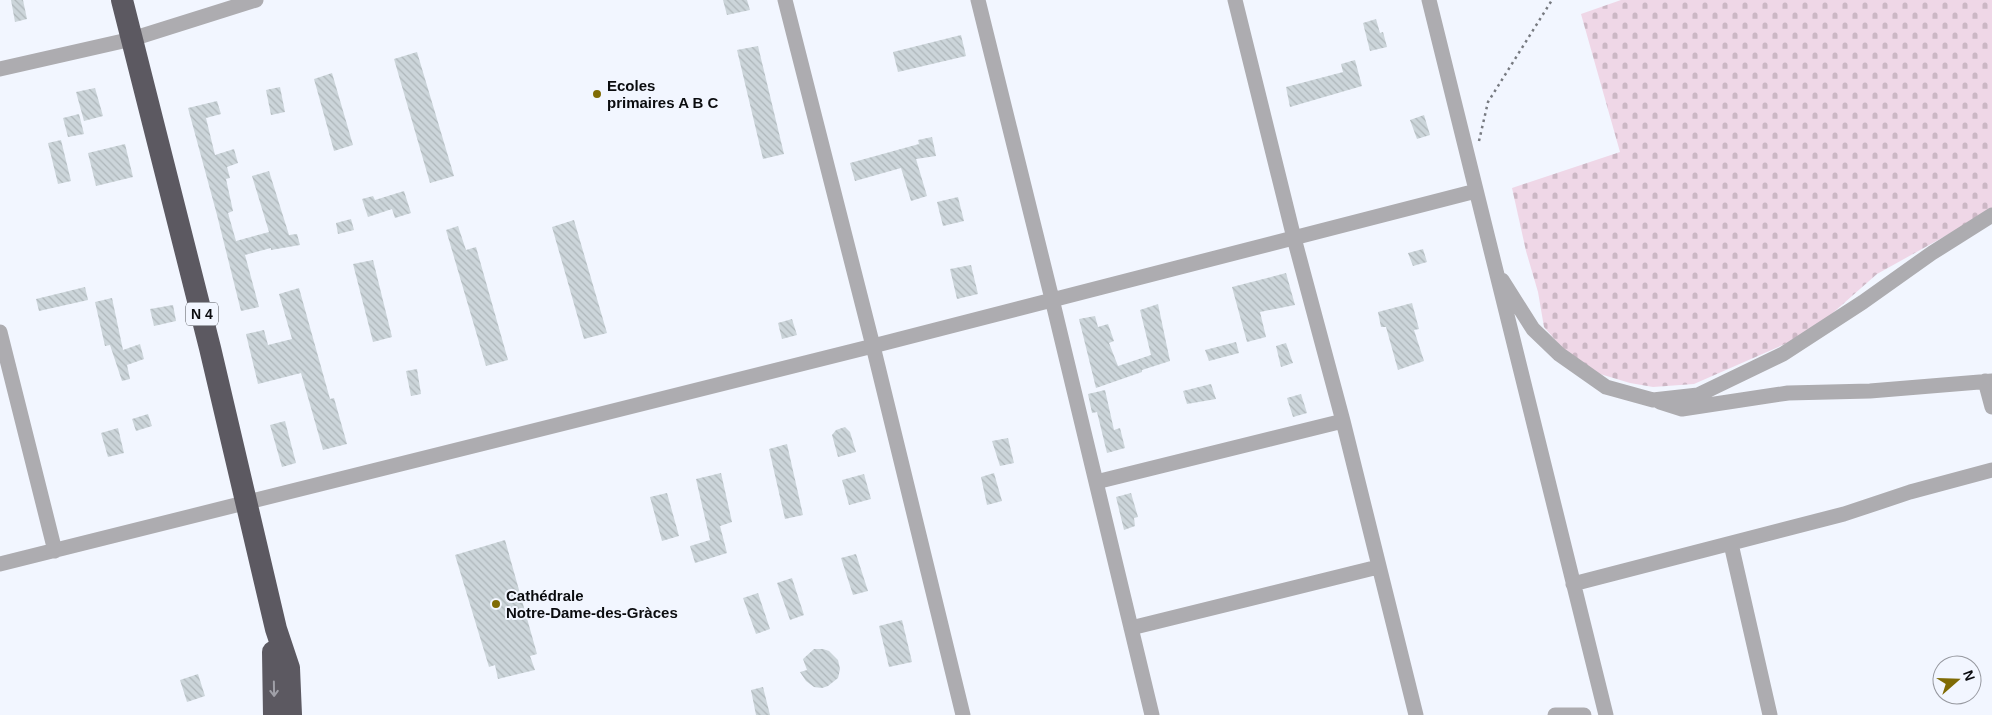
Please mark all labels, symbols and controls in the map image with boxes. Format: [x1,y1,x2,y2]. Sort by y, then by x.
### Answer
place label: Ecoles primaires A B C [607,77,719,111]
marker: Ecoles primaires A B C [591,88,603,100]
road number: N 4 [186,302,218,326]
place label: Cathédrale Notre-Dame-des-Gràces [506,587,678,621]
marker: Cathédrale Notre-Dame-des-Gràces [490,598,502,610]
north arrow [1932,655,1982,705]
text: N [1960,668,1978,683]
one-way arrow [269,681,279,697]

